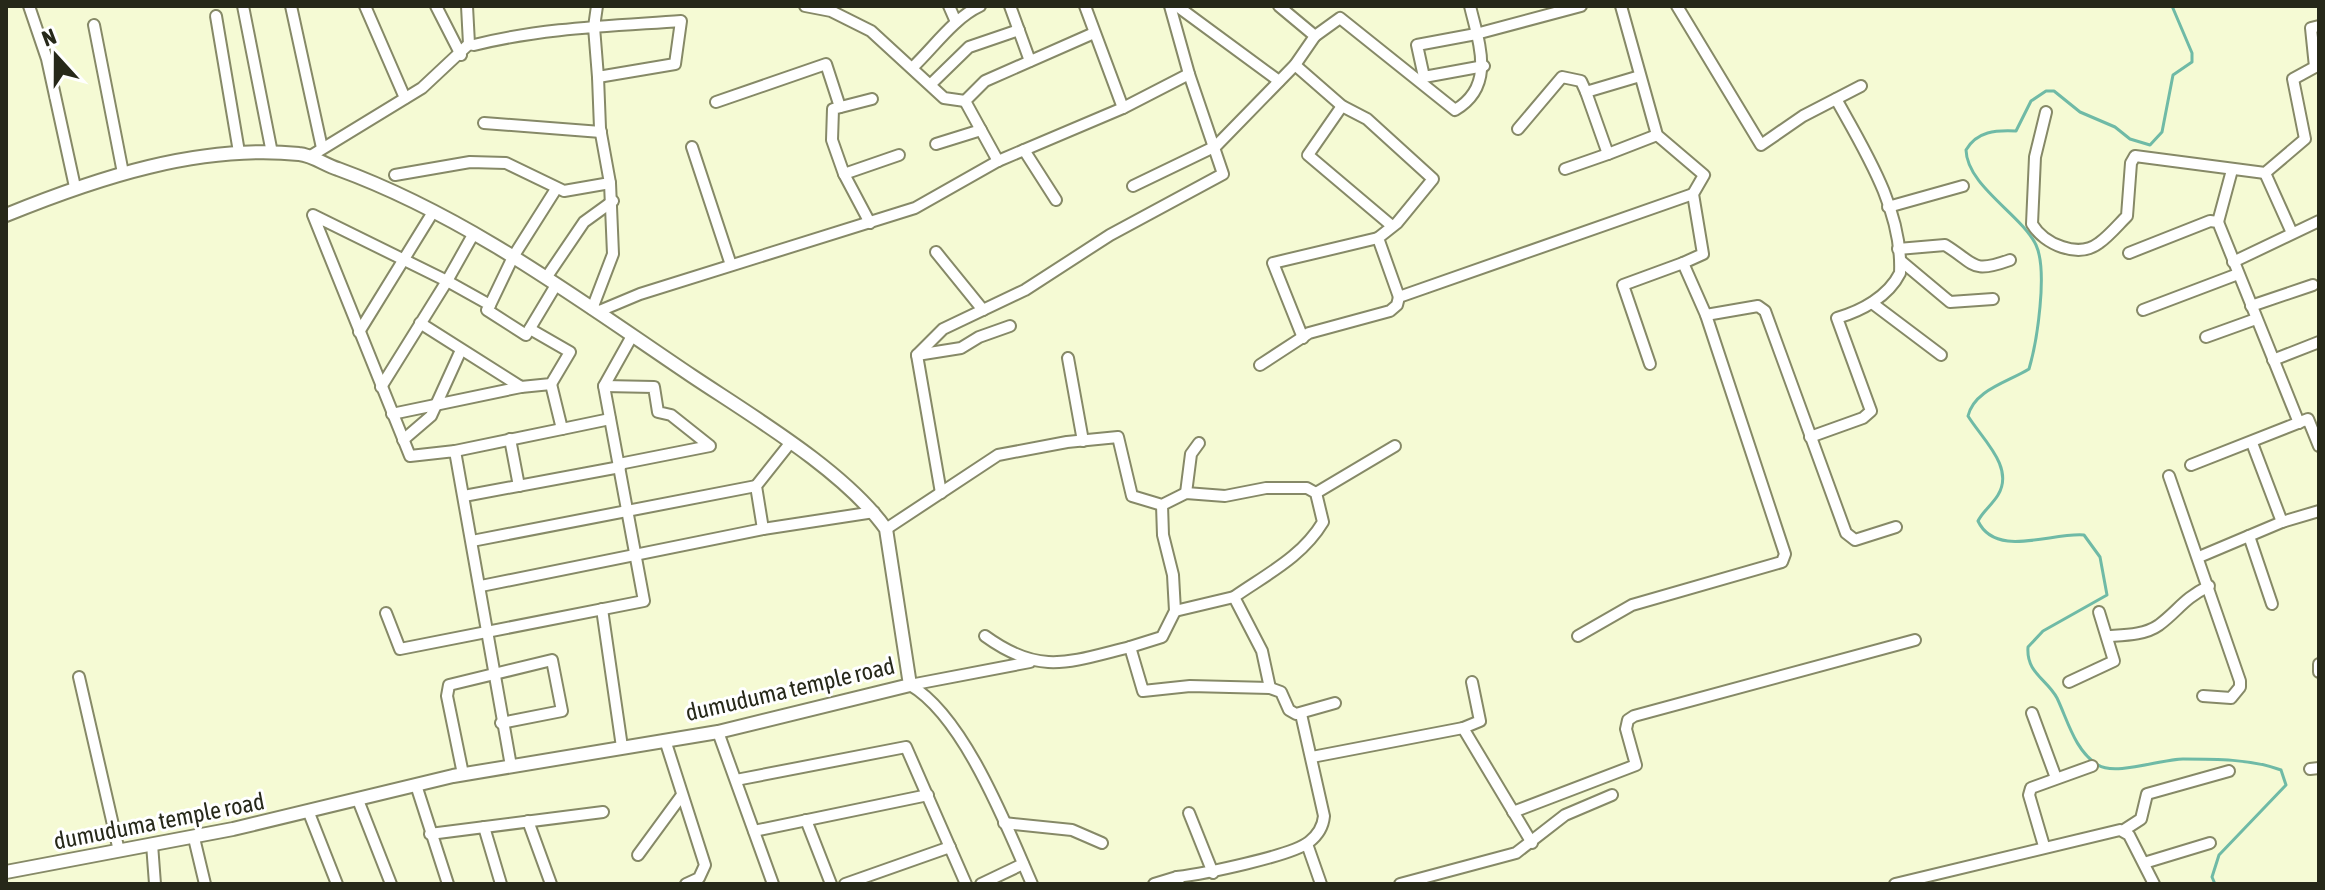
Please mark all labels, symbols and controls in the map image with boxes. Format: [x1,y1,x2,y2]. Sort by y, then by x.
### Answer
north arrow [16,16,96,96]
text: N [38,23,60,52]
street label: dumuduma temple road [683,652,897,726]
street label: dumuduma temple road [51,787,267,855]

